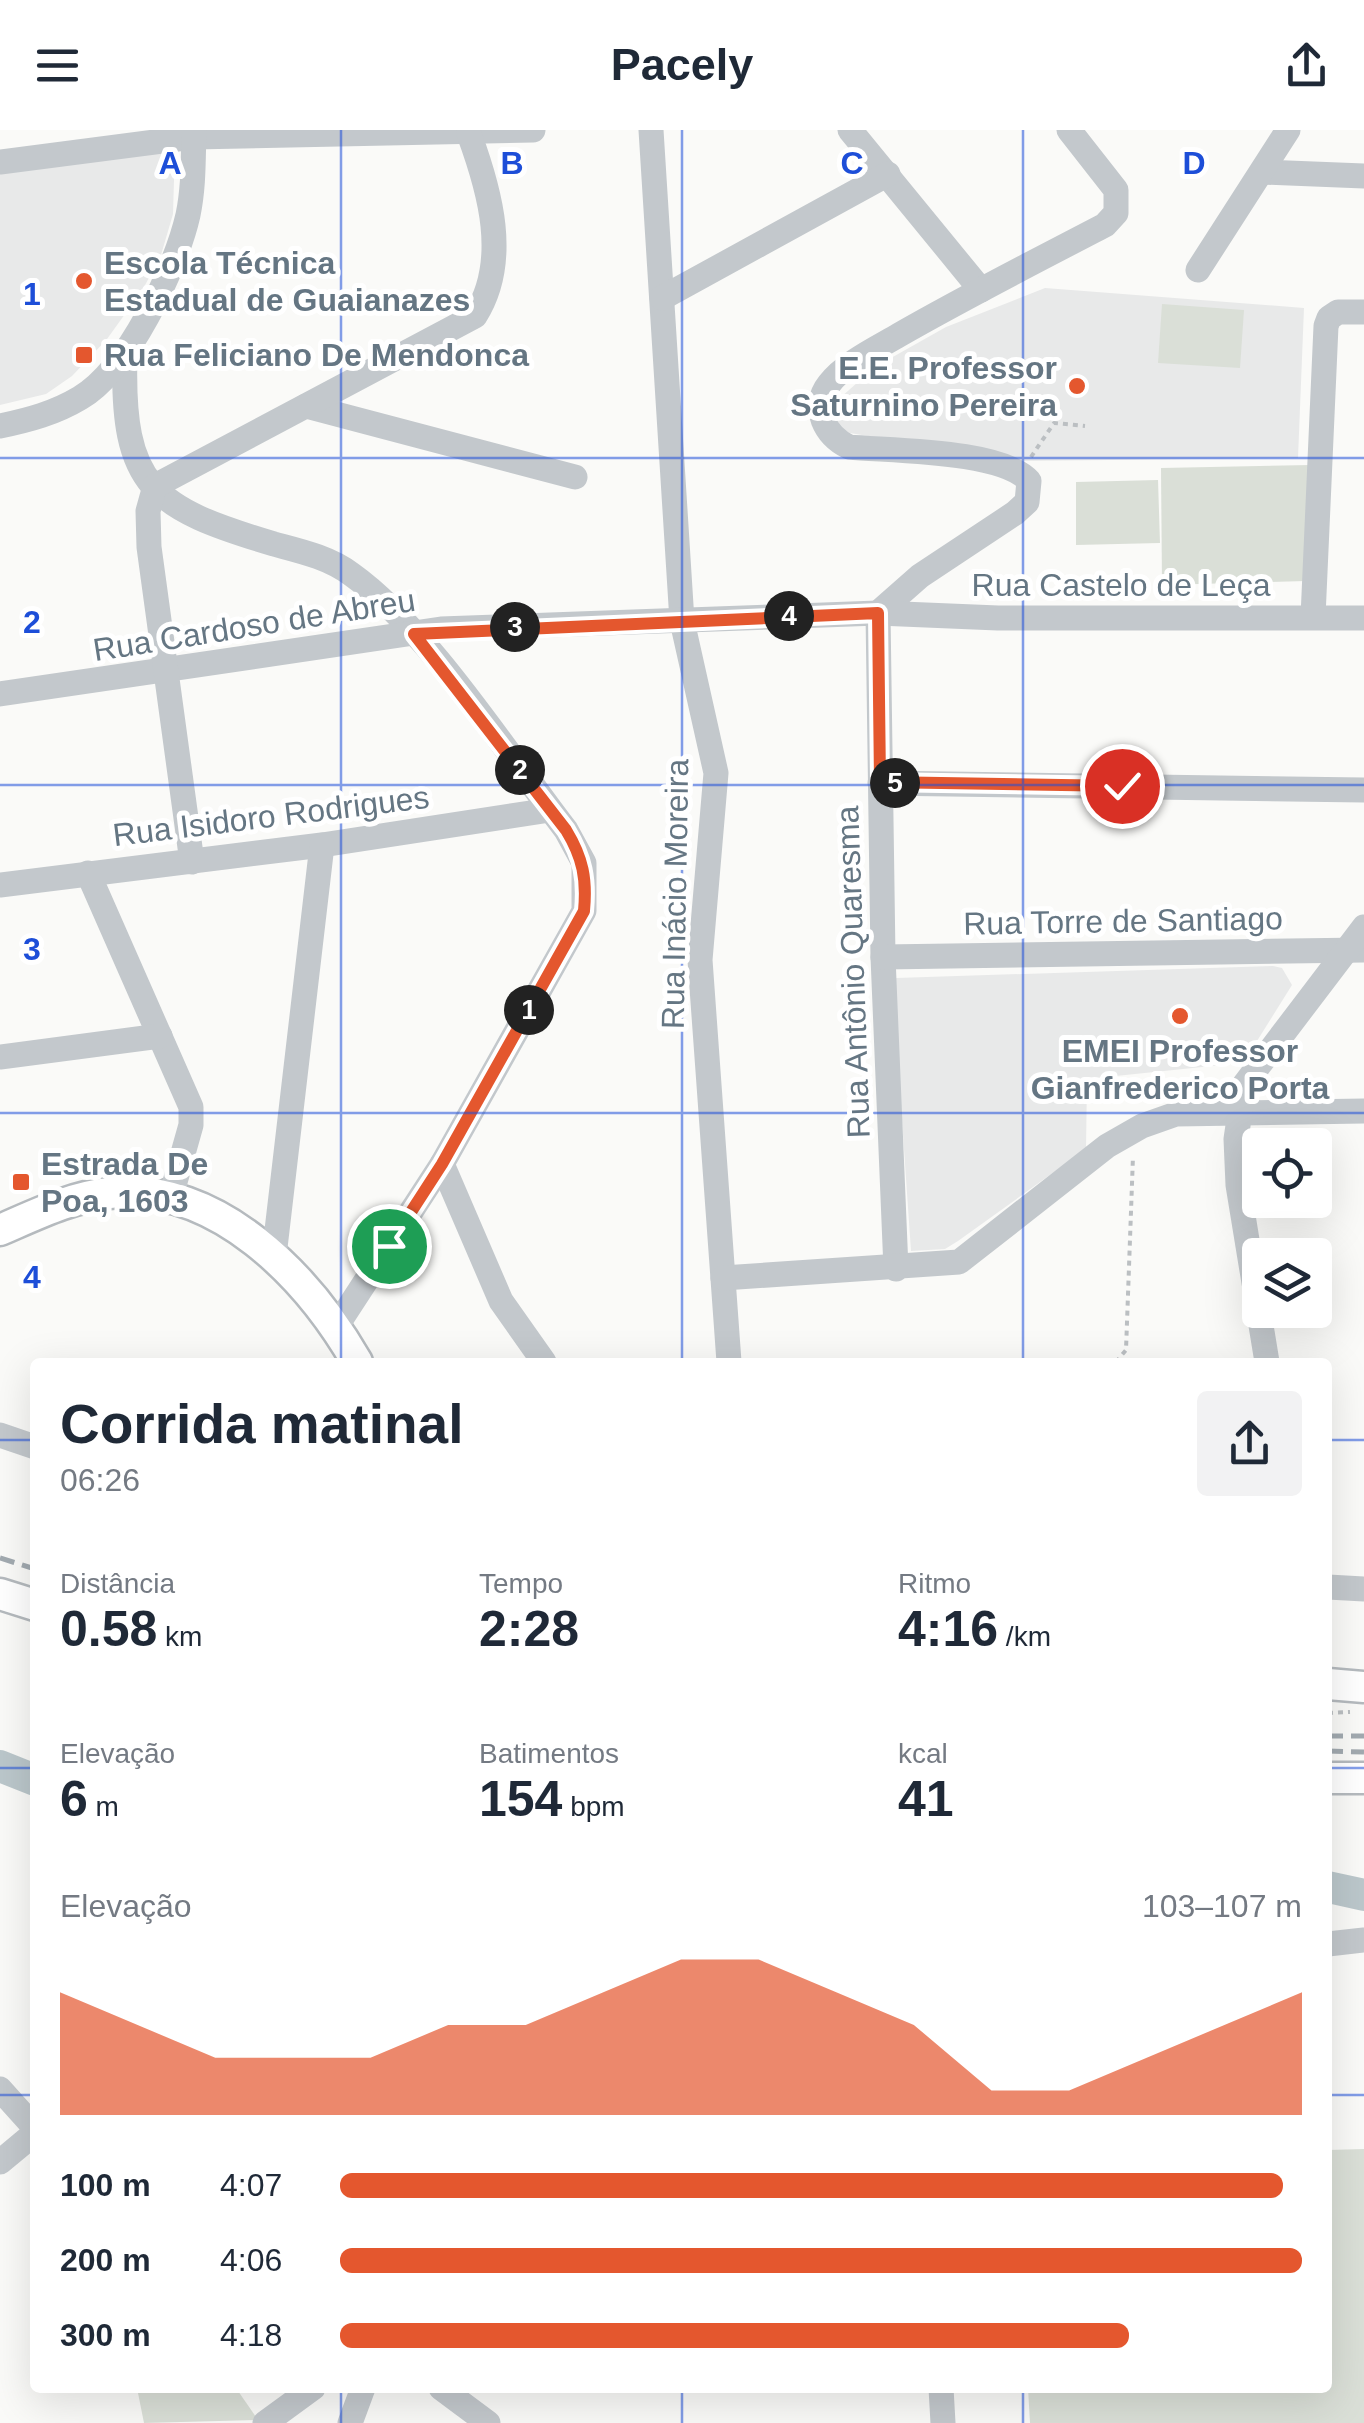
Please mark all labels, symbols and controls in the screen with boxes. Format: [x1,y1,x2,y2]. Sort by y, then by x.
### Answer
icon: menu [30,38,85,93]
icon: share [1279,38,1334,93]
text: Pacely [611,39,753,90]
text: A [158,145,182,181]
text: B [500,145,524,181]
text: C [840,145,864,181]
text: D [1182,145,1206,181]
place label: Escola Técnica Estadual de Guaianazes [104,245,470,318]
marker: Escola Técnica Estadual de Guaianazes [73,270,95,292]
text: 1 [23,276,41,312]
place label: Rua Feliciano De Mendonca [104,337,529,373]
marker: Rua Feliciano De Mendonca [73,344,95,366]
place label: E.E. Professor Saturnino Pereira [790,350,1057,423]
marker: E.E. Professor Saturnino Pereira [1066,375,1088,397]
street label: Rua Castelo de Leça [972,567,1271,603]
street label: Rua Cardoso de Abreu [90,582,418,668]
pin: 4 [764,591,814,641]
text: 4 [781,600,797,631]
pin: 3 [490,602,540,652]
text: 2 [23,604,41,640]
text: 3 [507,611,523,642]
pin [1080,744,1165,829]
pin: 2 [495,745,545,795]
text: 2 [512,754,528,785]
street label: Rua Inácio Moreira [655,758,695,1029]
pin: 5 [870,758,920,808]
icon: check [1095,759,1150,814]
text: 5 [887,767,903,798]
street label: Rua Isidoro Rodrigues [111,779,431,853]
street label: Rua Antônio Quaresma [829,805,877,1139]
street label: Rua Torre de Santiago [963,900,1283,942]
text: 3 [23,931,41,967]
pin: 1 [504,985,554,1035]
text: 1 [521,994,537,1025]
marker: EMEI Professor Gianfrederico Porta [1169,1005,1191,1027]
place label: EMEI Professor Gianfrederico Porta [1031,1033,1330,1106]
map controls [1242,1128,1332,1328]
button: locate [1242,1128,1332,1218]
place label: Estrada De Poa, 1603 [41,1146,208,1219]
marker: Estrada De Poa, 1603 [10,1171,32,1193]
pin [347,1204,432,1289]
icon: arrive [362,1219,417,1274]
button: layers [1242,1238,1332,1328]
text: 4 [23,1259,41,1295]
button: share [1197,1391,1302,1496]
text: Corrida matinal [60,1393,463,1455]
text: 06:26 [60,1462,140,1498]
text: Distância [60,1568,175,1599]
text: Tempo [479,1568,563,1599]
text: Ritmo [898,1568,971,1599]
text: 0.58 [60,1601,157,1657]
text: 2:28 [479,1601,579,1657]
text: 4:16 [898,1601,998,1657]
text: km [157,1621,202,1652]
text: /km [998,1621,1051,1652]
text: Elevação [60,1738,175,1769]
text: Batimentos [479,1738,619,1769]
text: kcal [898,1738,948,1769]
text: 6 [60,1771,88,1827]
text: 154 [479,1771,562,1827]
text: 41 [898,1771,954,1827]
text: m [88,1791,119,1822]
text: bpm [562,1791,625,1822]
text: Elevação [60,1888,192,1924]
text: 103–107 m [1142,1888,1302,1924]
text: 100 m [60,2167,151,2203]
text: 4:07 [220,2167,282,2203]
text: 200 m [60,2242,151,2278]
text: 4:06 [220,2242,282,2278]
text: 300 m [60,2317,151,2353]
text: 4:18 [220,2317,282,2353]

